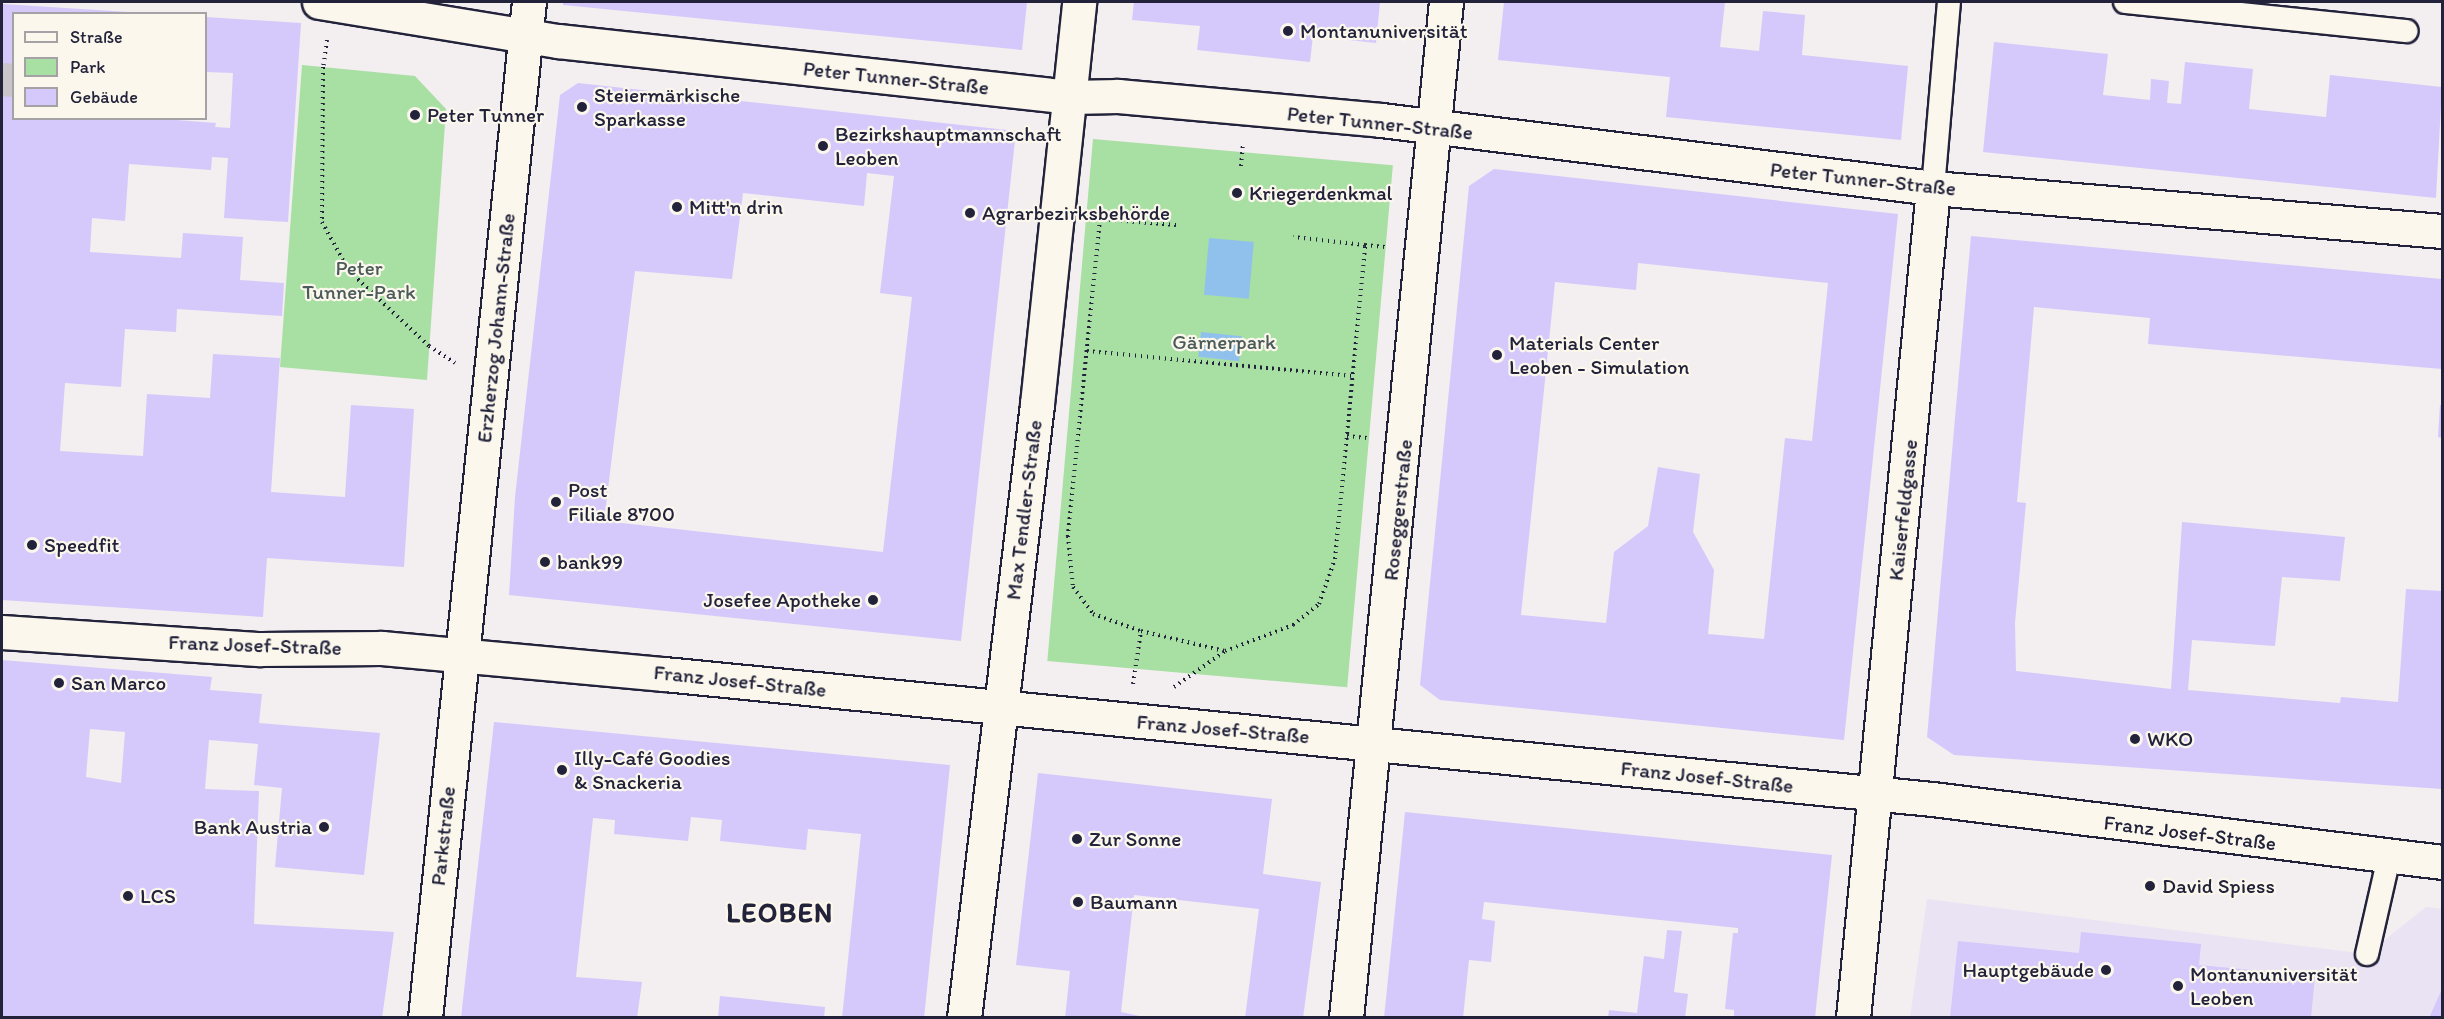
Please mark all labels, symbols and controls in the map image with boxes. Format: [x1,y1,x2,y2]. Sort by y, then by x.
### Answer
legend [12,12,207,120]
place label: Montanuniversität [1300,18,1468,44]
marker: Montanuniversität [1281,24,1295,38]
text: Straße [70,26,123,48]
text: Park [70,56,105,78]
street label: Peter Tunner-Straße [803,56,989,100]
place label: Steiermärkische Sparkasse [594,82,740,132]
text: Gebäude [70,86,138,108]
marker: Steiermärkische Sparkasse [575,100,589,114]
street label: Peter Tunner-Straße [1287,101,1473,145]
place label: Peter Tunner [427,102,542,128]
marker: Peter Tunner [408,108,422,122]
place label: Bezirkshauptmannschaft Leoben [835,121,1062,171]
marker: Bezirkshauptmannschaft Leoben [816,139,830,153]
street label: Peter Tunner-Straße [1770,157,1956,201]
place label: Kriegerdenkmal [1249,180,1392,206]
marker: Kriegerdenkmal [1230,186,1244,200]
place label: Mitt'n drin [689,194,783,220]
marker: Mitt'n drin [670,200,684,214]
place label: Agrarbezirksbehörde [982,200,1170,226]
marker: Agrarbezirksbehörde [963,206,977,220]
street label: Erzherzog Johann-Straße [471,212,521,444]
park label: Peter Tunner-Park [302,255,416,305]
park label: Gärnerpark [1172,329,1276,355]
place label: Materials Center Leoben - Simulation [1509,330,1689,380]
marker: Materials Center Leoben - Simulation [1490,348,1504,362]
street label: Max Tendler-Straße [1001,419,1047,601]
street label: Roseggerstraße [1378,438,1418,582]
street label: Kaiserfeldgasse [1883,438,1923,582]
place label: Post Filiale 8700 [568,477,675,527]
marker: Post Filiale 8700 [549,495,563,509]
place label: Speedfit [44,532,119,558]
marker: Speedfit [25,538,39,552]
place label: bank99 [557,549,623,575]
marker: bank99 [538,555,552,569]
place label: Josefee Apotheke [703,587,861,613]
marker: Josefee Apotheke [866,593,880,607]
street label: Franz Josef-Straße [168,629,342,661]
street label: Franz Josef-Straße [652,659,828,703]
place label: San Marco [71,670,166,696]
marker: San Marco [52,676,66,690]
street label: Franz Josef-Straße [1135,709,1311,749]
place label: WKO [2147,726,2193,752]
marker: WKO [2128,732,2142,746]
place label: Illy-Café Goodies & Snackeria [574,745,731,795]
street label: Franz Josef-Straße [1619,755,1795,799]
marker: Illy-Café Goodies & Snackeria [555,763,569,777]
street label: Parkstraße [425,785,461,887]
street label: Franz Josef-Straße [2102,810,2278,856]
place label: Bank Austria [194,814,312,840]
marker: Bank Austria [317,820,331,834]
place label: Zur Sonne [1089,826,1181,852]
marker: Zur Sonne [1070,832,1084,846]
place label: David Spiess [2162,873,2275,899]
marker: David Spiess [2143,879,2157,893]
place label: LCS [140,883,176,909]
marker: LCS [121,889,135,903]
place label: Baumann [1090,889,1178,915]
marker: Baumann [1071,895,1085,909]
district label: LEOBEN [726,897,834,929]
place label: Hauptgebäude [1963,957,2094,983]
place label: Montanuniversität Leoben [2190,961,2358,1011]
marker: Hauptgebäude [2099,963,2113,977]
marker: Montanuniversität Leoben [2171,979,2185,993]

